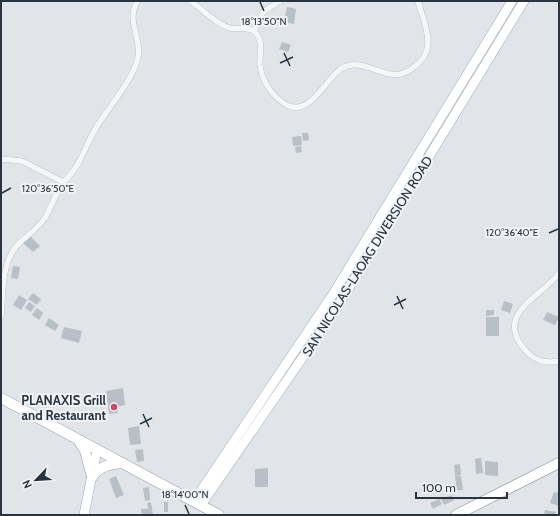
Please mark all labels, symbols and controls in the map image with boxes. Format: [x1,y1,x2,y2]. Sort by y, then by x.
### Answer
text: 18°13'50"N [241,15,287,28]
street label: SAN NICOLAS-LAOAG DIVERSION ROAD [298,153,436,359]
text: 120°36'50"E [22,182,75,195]
text: 120°36'40"E [486,226,539,239]
place label: PLANAXIS Grill and Restaurant [21,392,107,423]
marker: PLANAXIS Grill and Restaurant [109,402,119,412]
north arrow [16,460,56,500]
scale bar [416,474,507,500]
text: N [19,478,35,491]
text: 100 m [422,480,456,495]
text: 18°14'00"N [161,488,209,501]

